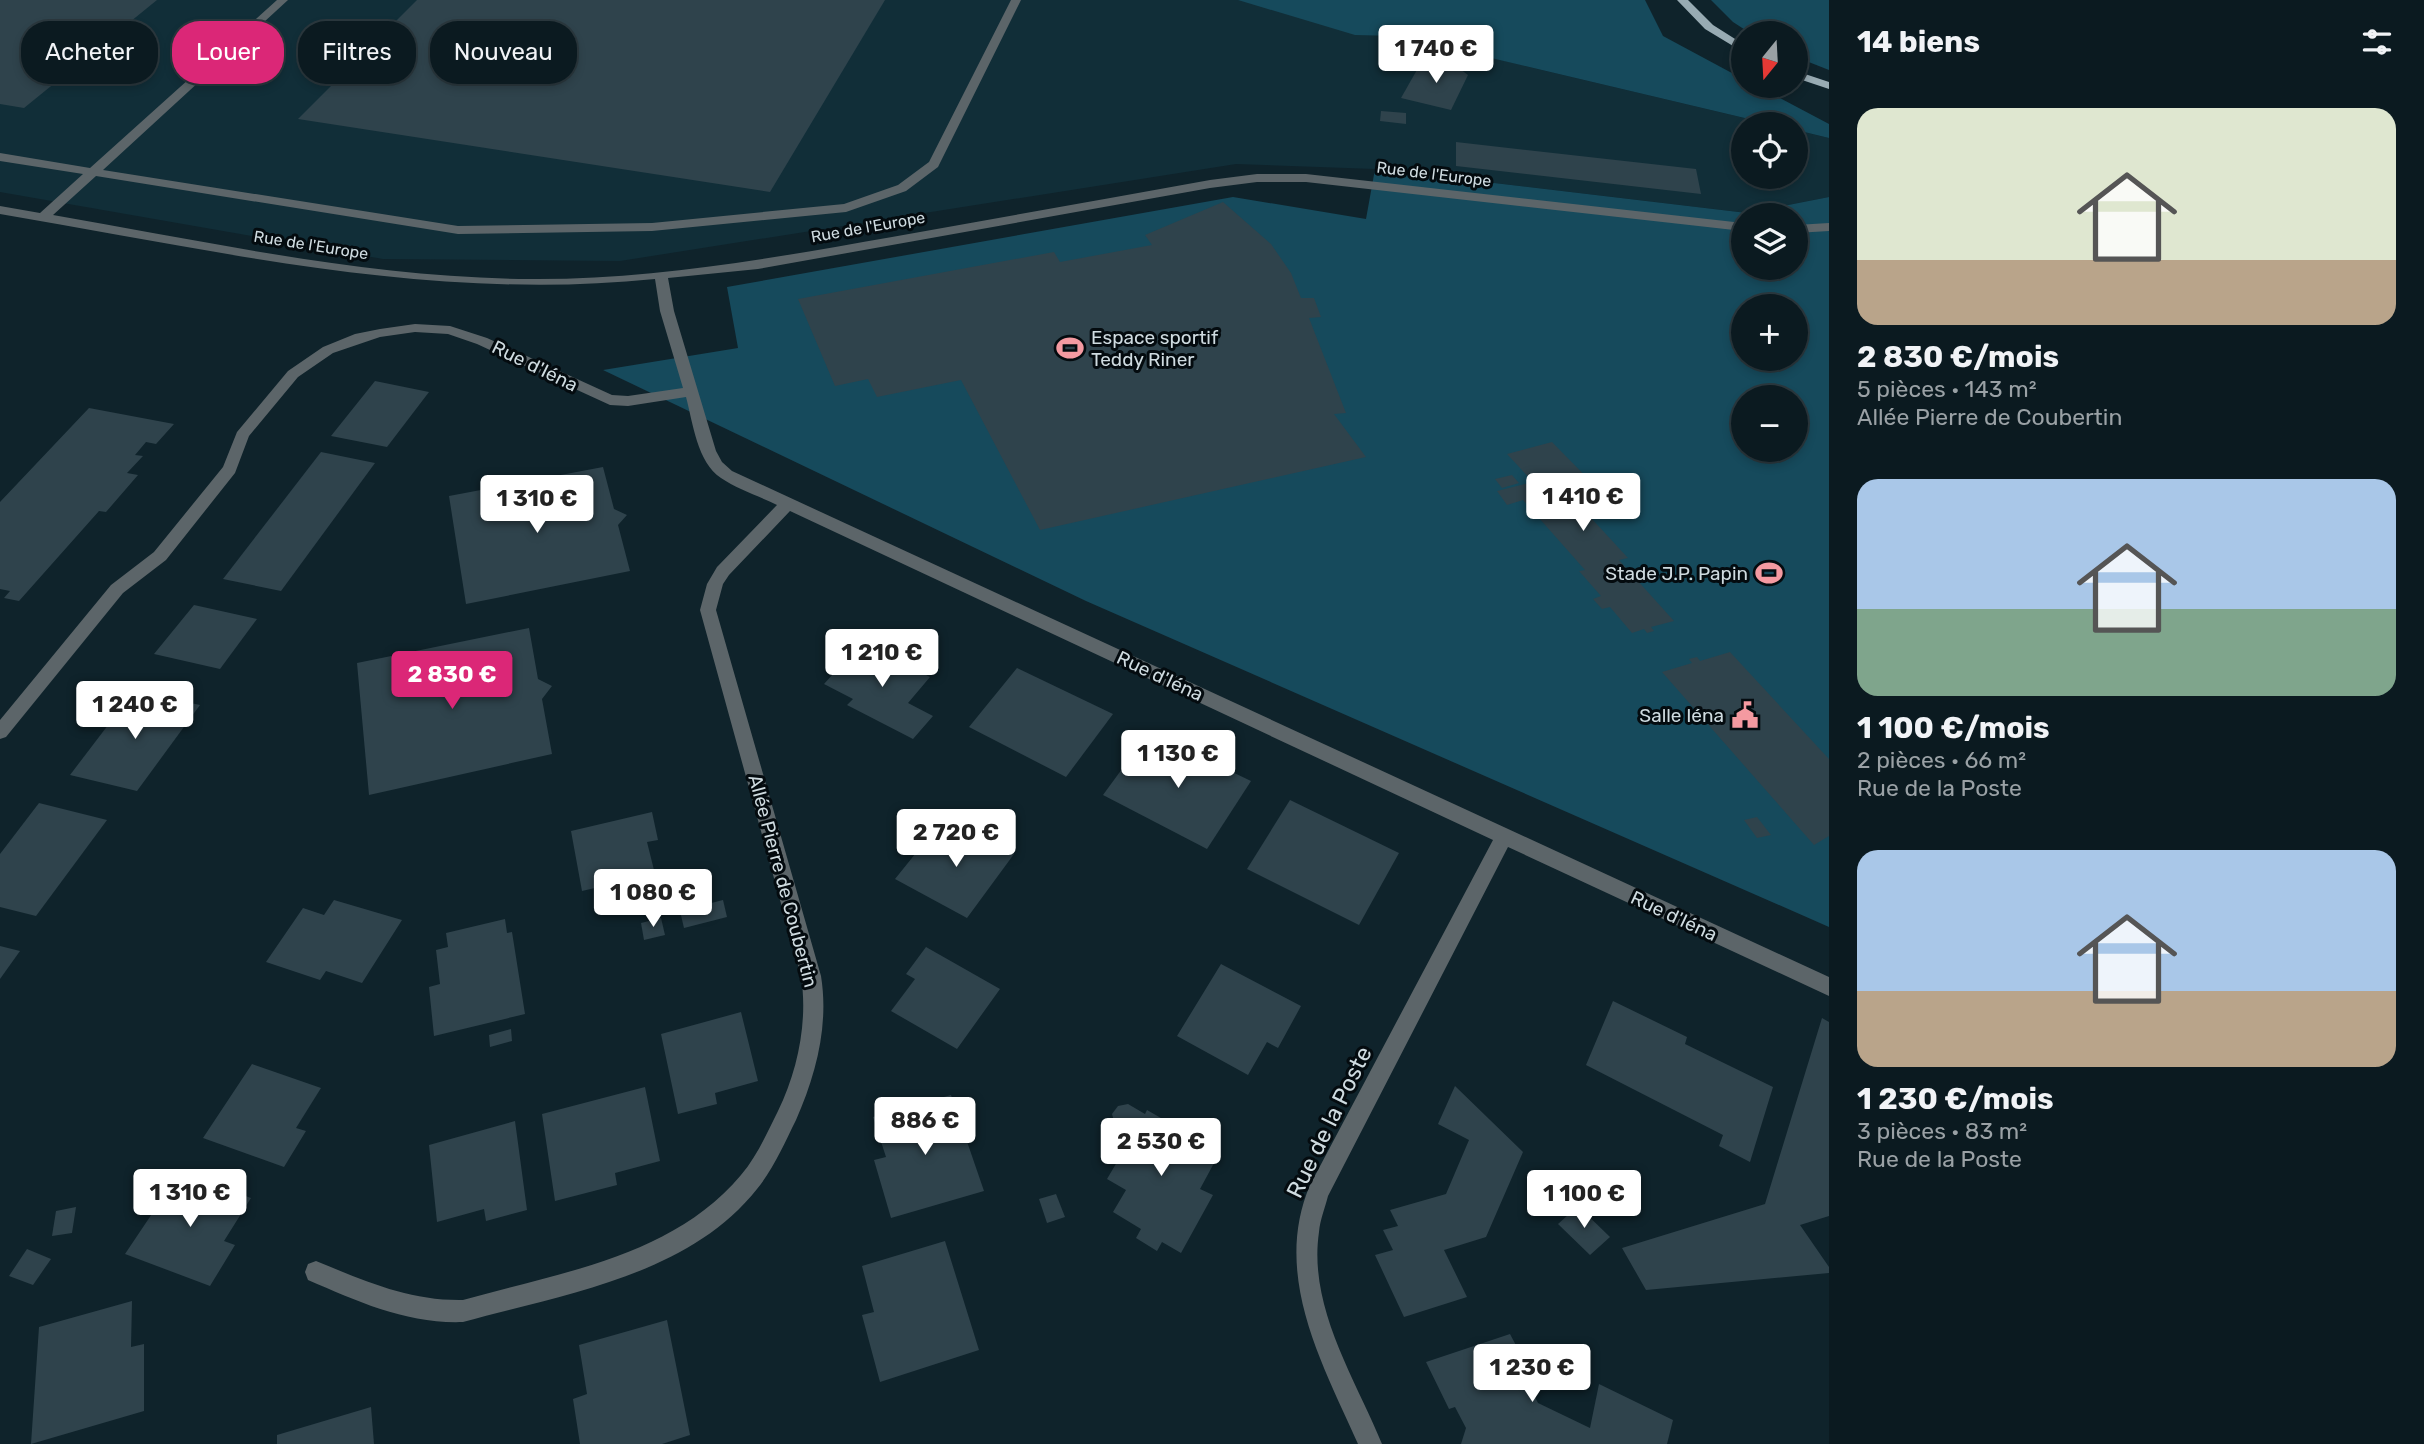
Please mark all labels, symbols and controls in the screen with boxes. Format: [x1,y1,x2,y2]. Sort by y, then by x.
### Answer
chip: Acheter [21,21,158,84]
chip: Louer [172,21,284,84]
chip: Filtres [298,21,416,84]
chip: Nouveau [430,21,577,84]
north arrow [1731,21,1808,98]
map controls [1731,21,1808,462]
icon: filters [2358,23,2396,61]
text: 14 biens [1857,24,1980,60]
pin: 1 740 € [1371,25,1501,85]
text: 1 740 € [1394,34,1478,62]
button: locate [1731,112,1808,189]
icon: home [2064,154,2190,280]
street label: Rue de l'Europe [1375,158,1493,190]
button: layers [1731,203,1808,280]
street label: Rue de l'Europe [809,208,927,246]
street label: Rue de l'Europe [252,227,370,263]
button: + [1731,294,1808,371]
place label: Espace sportif Teddy Riner [1091,326,1219,371]
sports icon: Espace sportif Teddy Riner [1055,333,1085,363]
street label: Rue d'Iéna [488,335,582,397]
text: 2 830 €/mois [1857,339,2059,375]
text: 5 pièces · 143 m² [1857,375,2037,403]
button: − [1731,385,1808,462]
text: Allée Pierre de Coubertin [1857,403,2122,431]
pin: 1 410 € [1518,474,1648,533]
pin: 1 310 € [472,476,602,535]
text: 1 410 € [1542,482,1624,510]
text: 1 310 € [496,484,578,512]
icon: home [2064,525,2190,651]
sports icon: Stade J.P. Papin [1754,558,1784,588]
place label: Stade J.P. Papin [1605,562,1748,585]
pin: 1 210 € [817,630,947,689]
text: 1 210 € [841,638,923,666]
street label: Rue d'Iéna [1113,646,1207,706]
pin: 2 830 € [387,652,517,711]
text: 2 830 € [407,660,497,688]
pin: 1 240 € [70,682,200,741]
text: 1 240 € [92,690,178,718]
public building icon: Salle Iéna [1730,700,1760,730]
place label: Salle Iéna [1639,704,1724,727]
text: 1 100 €/mois [1857,710,2050,746]
pin: 1 130 € [1113,730,1243,790]
text: 1 130 € [1137,739,1219,767]
text: 2 pièces · 66 m² [1857,746,2026,774]
street label: Allée Pierre de Coubertin [744,772,822,990]
text: Rue de la Poste [1857,774,2022,802]
pin: 2 720 € [891,810,1021,869]
text: 2 720 € [913,818,999,846]
pin: 1 080 € [588,870,718,929]
text: 1 080 € [610,878,696,906]
street label: Rue d'Iéna [1627,886,1721,946]
icon: home [2064,896,2190,1022]
street label: Rue de la Poste [1280,1042,1378,1202]
text: 1 230 €/mois [1857,1081,2054,1117]
pin: 886 € [876,1098,974,1157]
text: 886 € [890,1106,960,1134]
text: 3 pièces · 83 m² [1857,1117,2027,1145]
pin: 2 530 € [1096,1118,1226,1178]
text: 2 530 € [1117,1127,1205,1155]
text: Rue de la Poste [1857,1145,2022,1173]
pin: 1 310 € [125,1170,255,1229]
pin: 1 100 € [1519,1170,1649,1230]
text: 1 310 € [149,1178,231,1206]
text: 1 100 € [1543,1179,1625,1207]
pin: 1 230 € [1467,1344,1597,1404]
text: 1 230 € [1489,1353,1575,1381]

